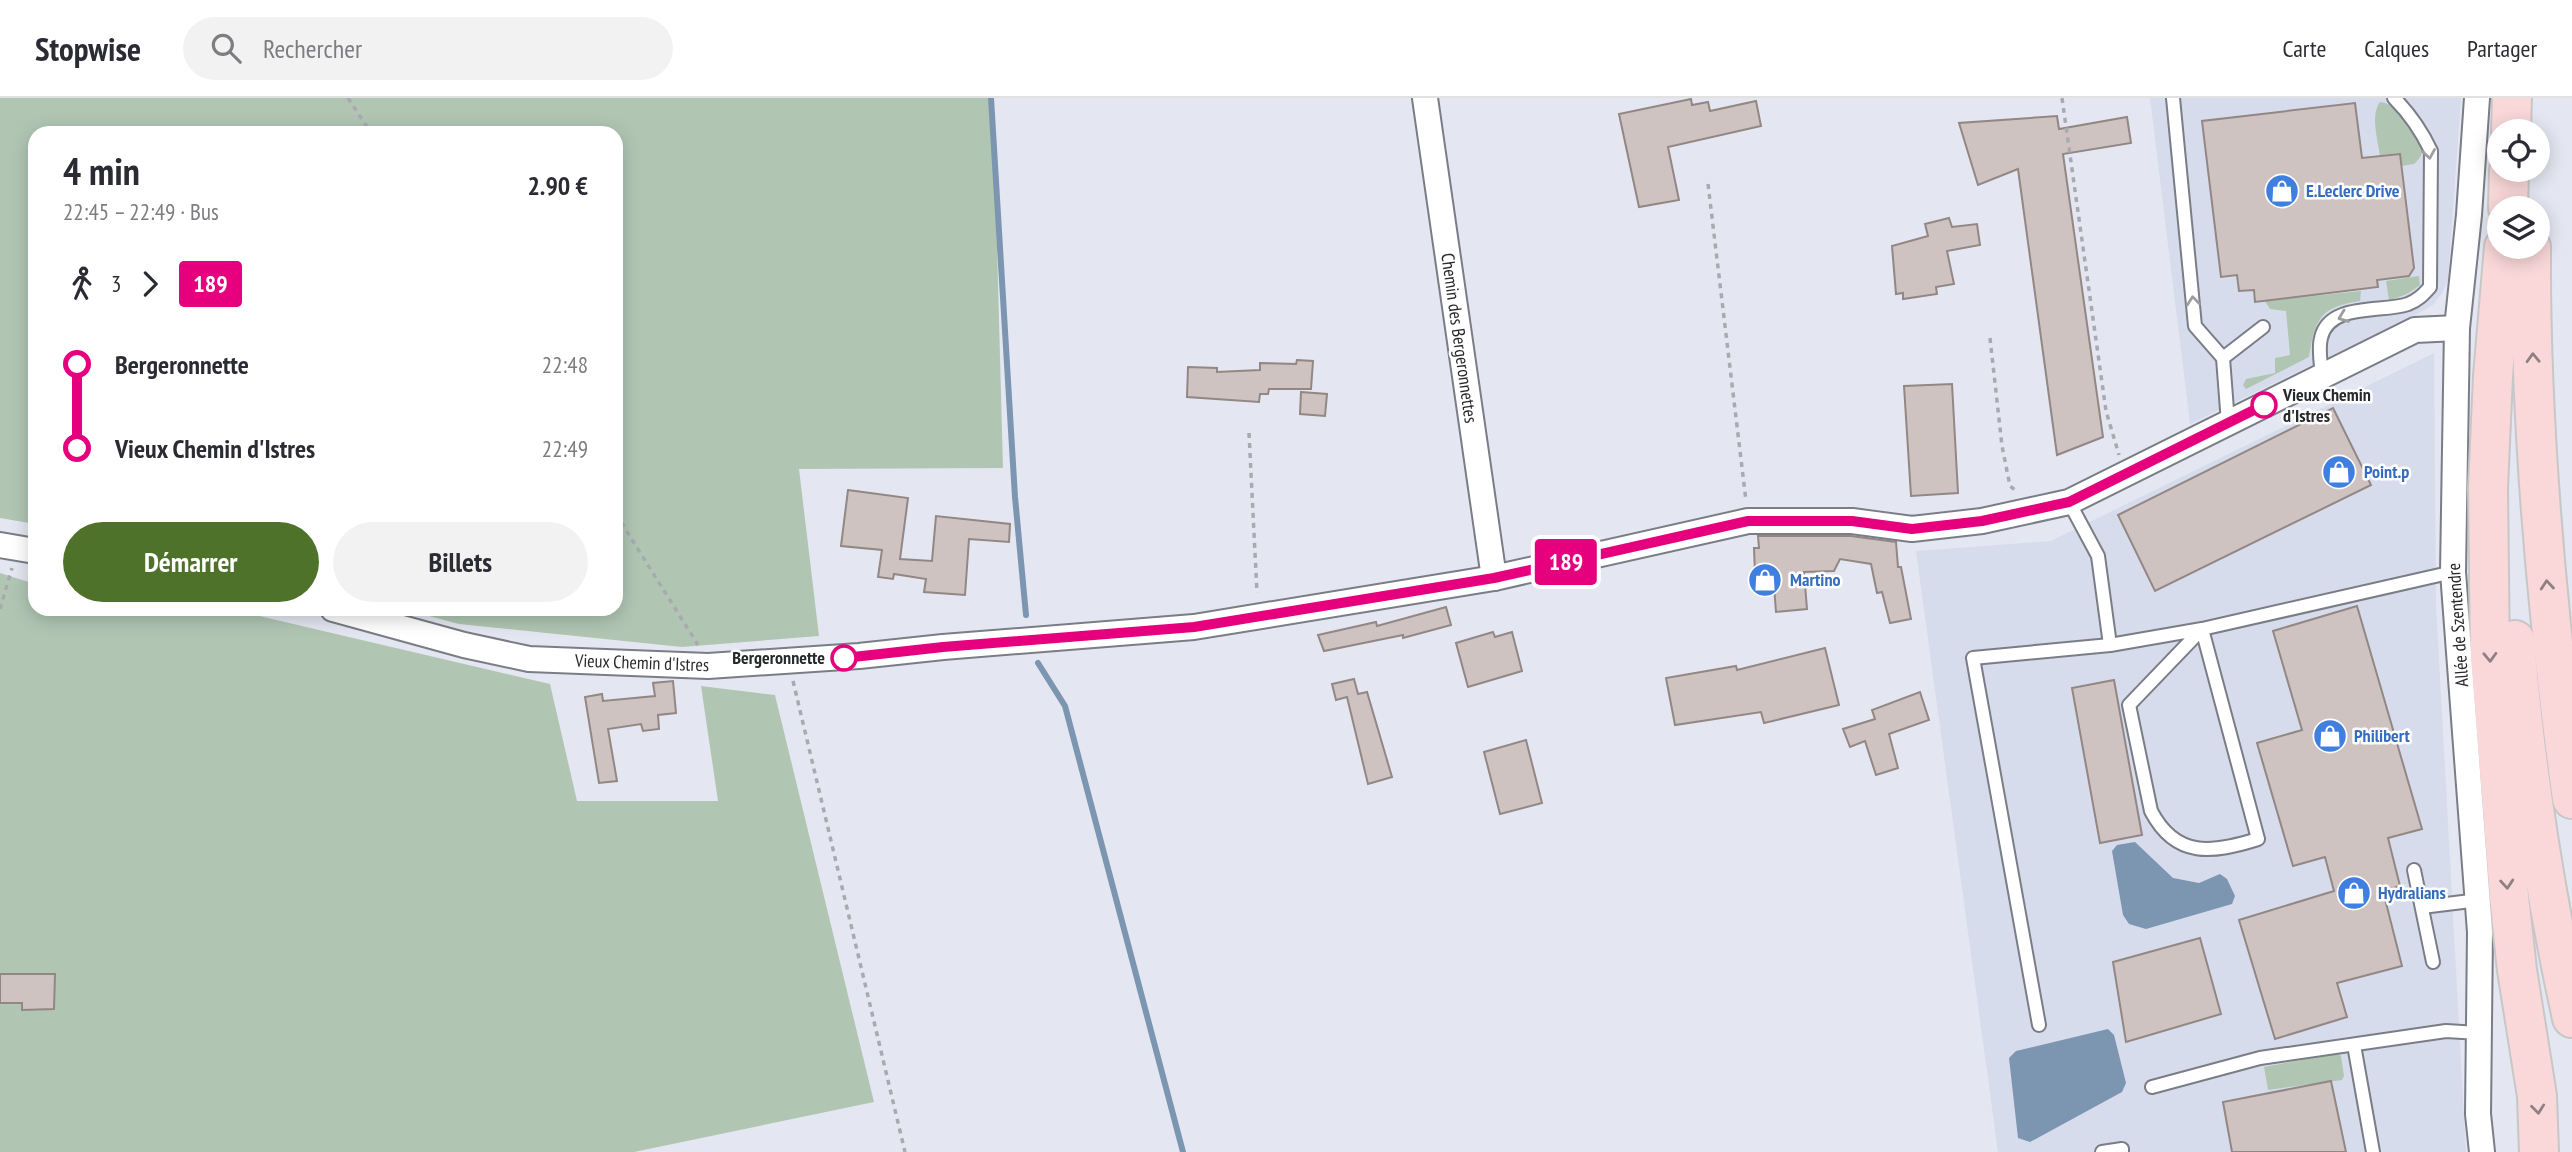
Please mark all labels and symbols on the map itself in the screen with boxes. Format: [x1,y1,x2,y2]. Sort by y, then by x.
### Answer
one-way arrow [2421,149,2436,160]
shop icon: E.Leclerc Drive [2263,172,2301,210]
place label: E.Leclerc Drive [2306,179,2400,202]
street label: Chemin des Bergeronnettes [1436,251,1483,424]
one-way arrow [2185,295,2200,306]
one-way arrow [2338,308,2350,322]
one-way arrow [2526,352,2541,363]
place label: Vieux Chemin d'Istres [2282,383,2371,427]
marker: Vieux Chemin d'Istres [2251,392,2277,418]
shop icon: Point.p [2320,453,2358,491]
place label: Point.p [2364,460,2409,483]
line badge: 189 [1526,539,1606,585]
shop icon: Martino [1746,561,1784,599]
street label: Allée de Szentendre [2442,562,2473,688]
place label: Martino [1790,568,1841,591]
one-way arrow [2540,579,2555,590]
marker: Bergeronnette [831,645,857,671]
place label: Bergeronnette [732,646,825,669]
street label: Vieux Chemin d'Istres [574,649,709,676]
one-way arrow [2483,652,2498,663]
shop icon: Philibert [2311,717,2349,755]
place label: Philibert [2354,724,2411,747]
shop icon: Hydralians [2335,874,2373,912]
one-way arrow [2500,878,2515,890]
place label: Hydralians [2378,881,2446,904]
one-way arrow [2531,1104,2546,1115]

